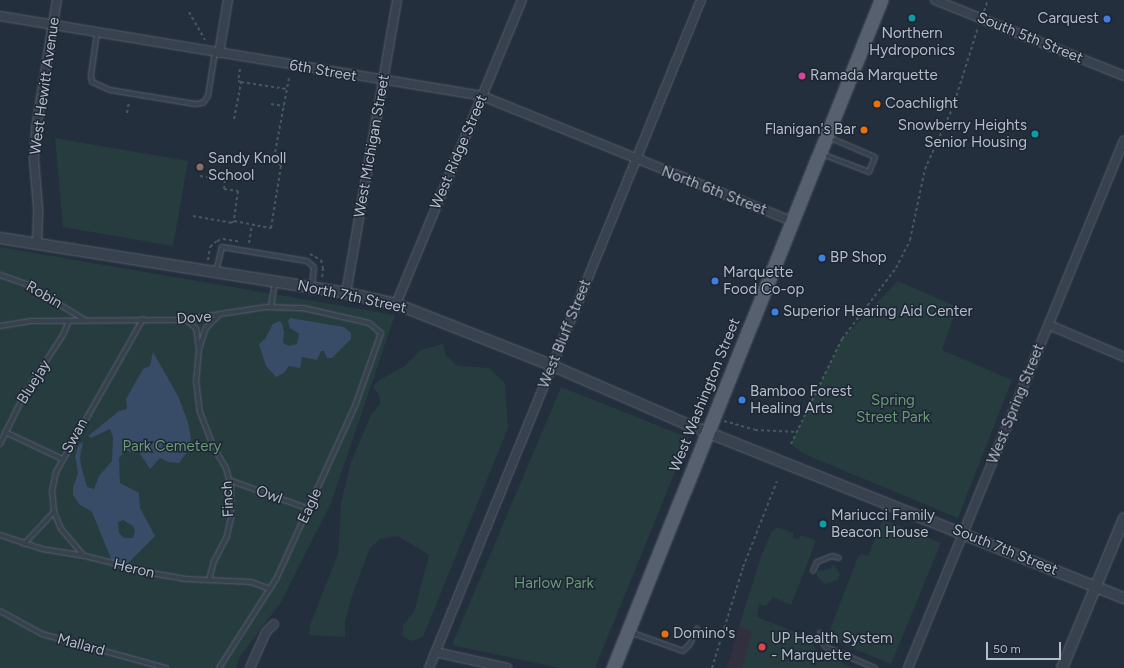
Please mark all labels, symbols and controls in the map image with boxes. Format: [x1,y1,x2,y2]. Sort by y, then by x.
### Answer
street label: South 5th Street [975,9,1085,67]
place label: Carquest [1038,10,1099,28]
marker: Northern Hydroponics [907,13,917,23]
marker: Carquest [1102,14,1112,24]
street label: West Hewitt Avenue [26,16,64,156]
place label: Northern Hydroponics [869,24,955,59]
street label: 6th Street [288,56,358,86]
place label: Ramada Marquette [810,67,938,85]
marker: Ramada Marquette [797,71,807,81]
street label: West Michigan Street [351,73,393,219]
street label: West Ridge Street [427,92,491,212]
place label: Coachlight [885,95,958,113]
marker: Coachlight [872,99,882,109]
place label: Snowberry Heights Senior Housing [898,116,1027,151]
place label: Flanigan's Bar [765,121,856,139]
marker: Flanigan's Bar [859,125,869,135]
marker: Snowberry Heights Senior Housing [1030,129,1040,139]
place label: Sandy Knoll School [208,149,286,184]
marker: Sandy Knoll School [195,162,205,172]
street label: North 6th Street [659,163,769,219]
place label: BP Shop [830,249,887,267]
marker: BP Shop [817,253,827,263]
place label: Marquette Food Co-op [723,263,804,298]
marker: Marquette Food Co-op [710,276,720,286]
street label: North 7th Street [296,277,408,317]
street label: West Bluff Street [535,277,595,391]
street label: Robin [23,278,65,312]
place label: Superior Hearing Aid Center [783,303,973,321]
marker: Superior Hearing Aid Center [770,307,780,317]
street label: Dove [176,308,212,328]
street label: West Washington Street [666,316,744,474]
street label: West Spring Street [984,341,1048,467]
street label: Bluejay [14,357,54,407]
place label: Bamboo Forest Healing Arts [750,382,852,417]
park label: Spring Street Park [856,391,930,426]
marker: Bamboo Forest Healing Arts [737,395,747,405]
street label: Swan [58,416,92,456]
park label: Park Cemetery [123,438,221,456]
street label: Finch [218,480,238,518]
street label: Owl [253,482,285,508]
street label: Eagle [294,486,326,526]
place label: Mariucci Family Beacon House [831,506,935,541]
marker: Mariucci Family Beacon House [818,519,828,529]
street label: South 7th Street [950,521,1060,579]
street label: Heron [112,556,156,582]
park label: Harlow Park [514,575,594,593]
place label: Domino's [673,625,735,643]
marker: Domino's [660,629,670,639]
place label: UP Health System - Marquette [771,629,893,664]
street label: Mallard [55,630,107,660]
scale bar [988,634,1063,660]
marker: UP Health System - Marquette [756,641,768,653]
text: 50 m [993,642,1021,656]

